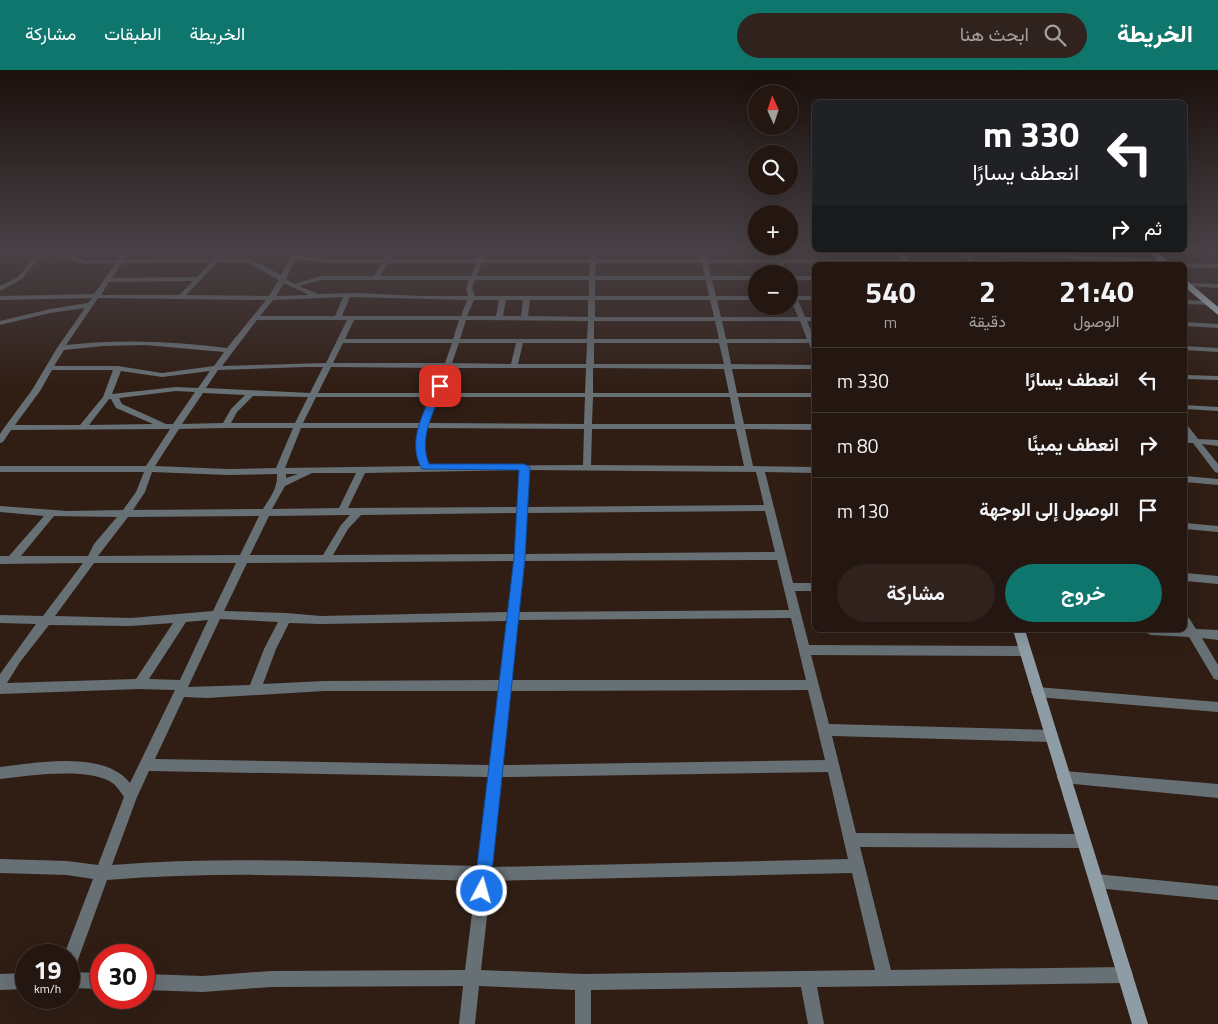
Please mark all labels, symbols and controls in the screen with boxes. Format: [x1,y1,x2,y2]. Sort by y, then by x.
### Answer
search box [737,13,1087,58]
text: الخريطة [1117,15,1193,51]
text: ابحث هنا [960,19,1029,48]
text: مشاركة [25,20,76,47]
text: الطبقات [104,20,161,47]
text: الخريطة [189,20,245,47]
icon: search [1041,21,1069,49]
north arrow [748,85,798,135]
map controls [748,85,798,315]
text: 330 m [983,107,1079,161]
icon: left [1097,120,1162,185]
button: search [748,145,798,195]
text: انعطف يسارًا [973,155,1079,189]
button: + [748,205,798,255]
text: ثم [1144,213,1162,242]
icon: right [1106,215,1134,243]
button: − [748,265,798,315]
text: 2 [979,268,996,314]
text: 21:40 [1059,268,1134,314]
text: 540 [865,269,916,315]
text: دقيقة [969,309,1006,333]
text: الوصول [1073,309,1119,333]
text: m [884,310,897,334]
text: انعطف يسارًا [1025,364,1119,393]
pin [419,365,461,407]
text: 330 m [837,366,889,395]
icon: left [1134,366,1162,394]
icon: arrive [426,372,454,400]
text: انعطف يمينًا [1027,429,1119,458]
text: 80 m [837,431,878,460]
icon: right [1134,431,1162,459]
text: الوصول إلى الوجهة [979,494,1119,523]
text: 130 m [837,496,889,525]
icon: arrive [1134,496,1162,524]
button: مشاركة [837,564,995,622]
button: خروج [1005,564,1162,622]
position arrow [455,864,507,916]
speed limit sign: 30 [90,944,155,1009]
text: 19 [33,951,62,989]
text: km/h [34,979,61,998]

